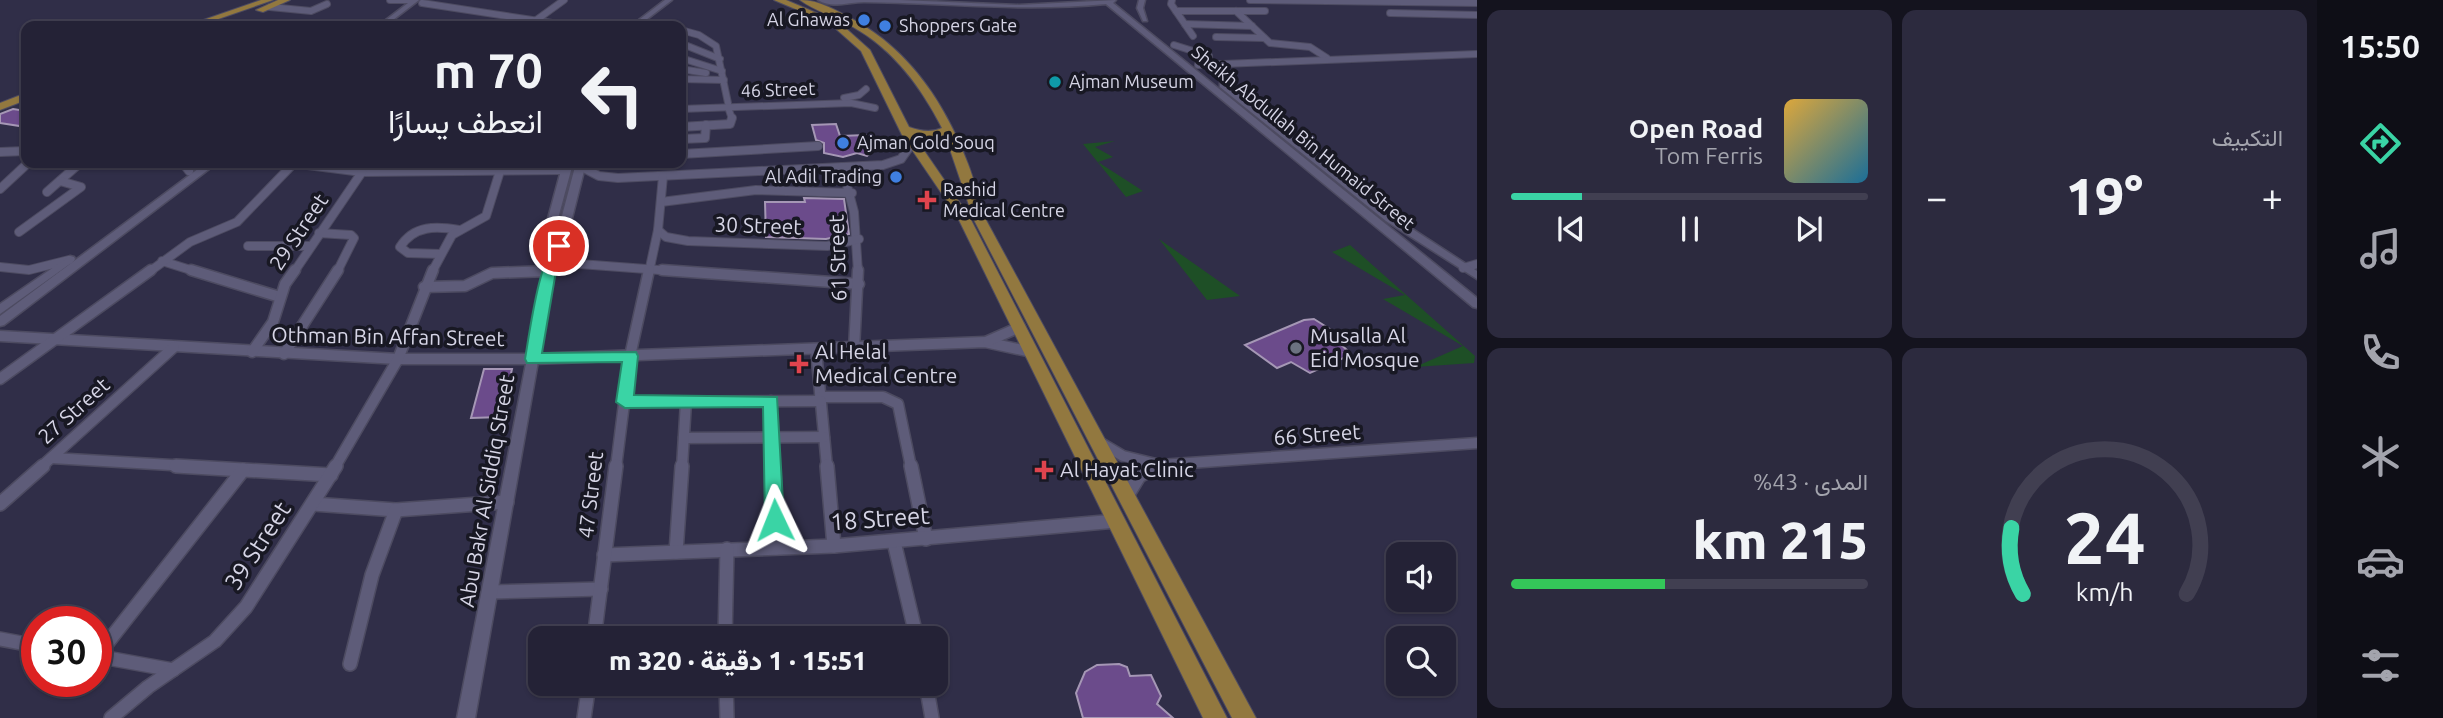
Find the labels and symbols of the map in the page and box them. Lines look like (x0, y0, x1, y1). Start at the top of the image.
place label: Al Ghawas (767, 9, 850, 29)
marker: Al Ghawas (856, 12, 872, 28)
place label: Shoppers Gate (899, 15, 1017, 35)
marker: Shoppers Gate (877, 18, 893, 34)
street label: Sheikh Abdullah Bin Humaid Street (1188, 41, 1419, 233)
place label: Ajman Museum (1069, 71, 1194, 91)
marker: Ajman Museum (1047, 74, 1063, 90)
street label: 46 Street (740, 78, 816, 100)
place label: Ajman Gold Souq (857, 132, 995, 152)
marker: Ajman Gold Souq (835, 135, 851, 151)
place label: Al Adil Trading (765, 166, 882, 186)
marker: Al Adil Trading (888, 169, 904, 185)
place label: Rashid Medical Centre (943, 179, 1065, 220)
street label: 29 Street (264, 189, 332, 274)
marker: Rashid Medical Centre (917, 190, 937, 210)
street label: 30 Street (714, 211, 802, 239)
street label: 61 Street (823, 214, 851, 302)
pin (529, 216, 589, 276)
street label: Othman Bin Affan Street (271, 322, 505, 350)
place label: Musalla Al Eid Mosque (1310, 323, 1420, 371)
place label: Al Helal Medical Centre (815, 339, 957, 387)
marker: Musalla Al Eid Mosque (1288, 340, 1304, 356)
marker: Al Helal Medical Centre (789, 354, 809, 374)
street label: 27 Street (33, 372, 114, 448)
street label: Abu Bakr Al Siddiq Street (454, 373, 518, 609)
street label: 66 Street (1273, 419, 1361, 449)
street label: 47 Street (573, 450, 607, 540)
place label: Al Hayat Clinic (1060, 457, 1194, 481)
marker: Al Hayat Clinic (1034, 460, 1054, 480)
position arrow (738, 483, 812, 557)
street label: 39 Street (219, 496, 296, 595)
street label: 18 Street (829, 502, 931, 535)
speed limit sign: 30 (21, 606, 112, 697)

